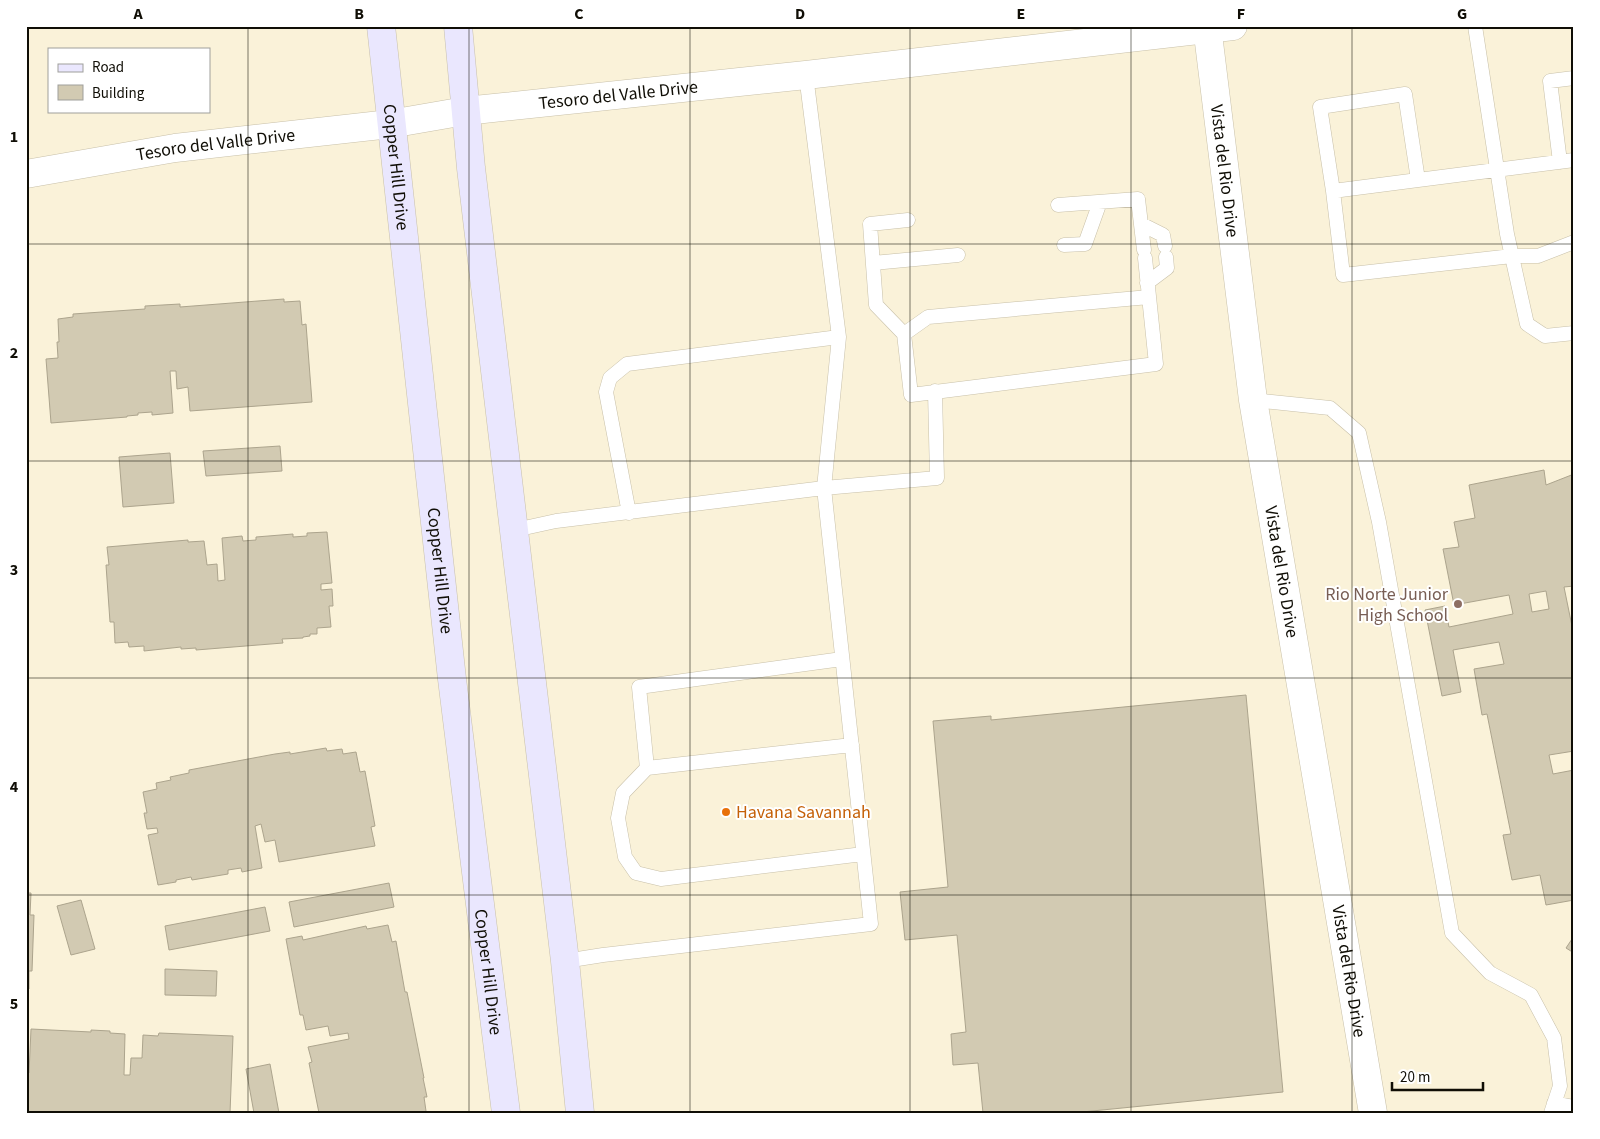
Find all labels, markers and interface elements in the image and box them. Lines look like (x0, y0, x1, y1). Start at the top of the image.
text: A (132, 3, 143, 25)
text: B (354, 3, 364, 25)
text: C (574, 3, 584, 25)
text: D (795, 3, 805, 25)
text: E (1017, 3, 1025, 25)
text: F (1237, 3, 1245, 25)
text: G (1457, 3, 1467, 25)
legend (48, 48, 210, 112)
text: Road (92, 57, 124, 78)
street label: Tesoro del Valle Drive (537, 74, 699, 116)
text: Building (92, 83, 145, 104)
street label: Copper Hill Drive (377, 103, 416, 232)
street label: Vista del Rio Drive (1204, 103, 1245, 239)
street label: Tesoro del Valle Drive (134, 122, 296, 167)
text: 1 (10, 126, 18, 148)
text: 2 (10, 342, 18, 364)
street label: Vista del Rio Drive (1258, 504, 1305, 640)
street label: Copper Hill Drive (421, 506, 460, 635)
text: 3 (10, 559, 18, 581)
place label: Rio Norte Junior High School (1325, 582, 1449, 628)
marker: Rio Norte Junior High School (1452, 598, 1464, 610)
text: 4 (10, 776, 19, 798)
place label: Havana Savannah (736, 800, 871, 825)
marker: Havana Savannah (720, 806, 732, 818)
street label: Vista del Rio Drive (1326, 903, 1373, 1039)
street label: Copper Hill Drive (468, 907, 509, 1036)
text: 5 (10, 993, 18, 1015)
scale bar (1392, 1059, 1484, 1091)
text: 20 m (1400, 1067, 1430, 1088)

